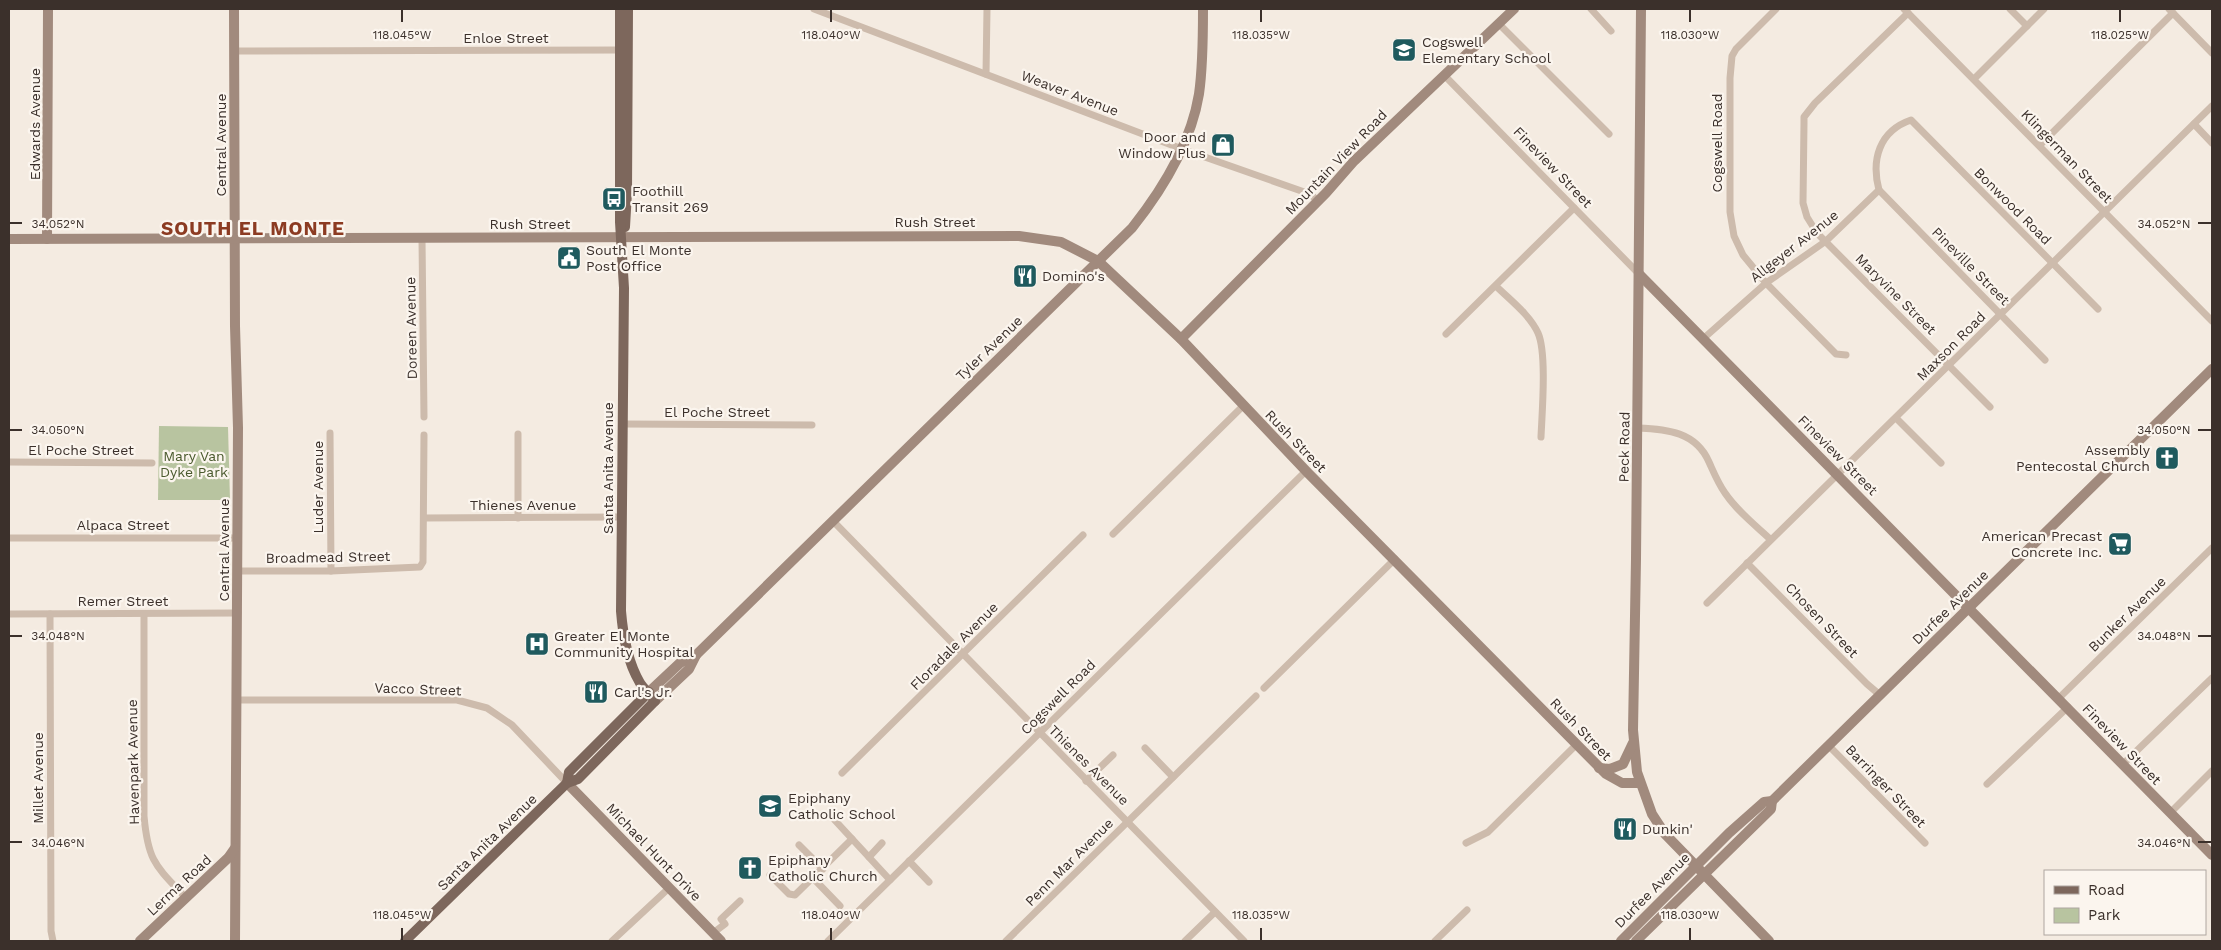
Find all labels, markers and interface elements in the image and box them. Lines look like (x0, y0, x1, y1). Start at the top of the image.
text: 118.045°W (373, 28, 432, 42)
text: 118.040°W (802, 28, 861, 42)
text: 118.035°W (1232, 28, 1290, 42)
text: 118.030°W (1661, 28, 1720, 42)
text: 118.025°W (2091, 28, 2150, 42)
street label: Enloe Street (463, 30, 549, 46)
place label: Cogswell Elementary School (1422, 34, 1552, 66)
school or university icon: Cogswell Elementary School (1391, 37, 1417, 63)
street label: Weaver Avenue (1019, 67, 1121, 119)
street label: Edwards Avenue (27, 68, 43, 180)
street label: Central Avenue (213, 93, 229, 197)
street label: Cogswell Road (1709, 94, 1725, 193)
street label: Mountain View Road (1282, 106, 1390, 218)
street label: Klingerman Street (2018, 106, 2116, 206)
street label: Fineview Street (1510, 123, 1596, 211)
place label: Door and Window Plus (1118, 129, 1206, 161)
shop icon: Door and Window Plus (1210, 132, 1236, 158)
street label: Bonwood Road (1971, 164, 2055, 248)
place label: Foothill Transit 269 (632, 183, 709, 215)
bus stop icon: Foothill Transit 269 (601, 186, 627, 212)
street label: Allgeyer Avenue (1747, 207, 1841, 285)
street label: Rush Street (895, 214, 976, 230)
street label: Rush Street (490, 216, 571, 232)
text: 34.052°N (32, 217, 84, 231)
district label: SOUTH EL MONTE (161, 217, 345, 240)
text: 34.052°N (2138, 217, 2190, 231)
street label: Pineville Street (1929, 224, 2013, 308)
place label: South El Monte Post Office (586, 242, 692, 274)
public building icon: South El Monte Post Office (556, 245, 582, 271)
street label: Maryvine Street (1852, 250, 1940, 338)
restaurant icon: Domino's (1012, 263, 1038, 289)
place label: Domino's (1042, 268, 1105, 284)
street label: Doreen Avenue (402, 277, 420, 379)
street label: Maxson Road (1913, 308, 1989, 384)
street label: Tyler Avenue (953, 312, 1025, 384)
street label: Santa Anita Avenue (600, 402, 616, 534)
street label: El Poche Street (664, 404, 770, 420)
street label: Rush Street (1262, 406, 1330, 476)
street label: Peck Road (1615, 411, 1633, 483)
street label: Fineview Street (1795, 412, 1881, 498)
text: 34.050°N (31, 423, 85, 437)
text: 34.050°N (2137, 423, 2191, 437)
street label: Luder Avenue (310, 441, 326, 533)
street label: El Poche Street (28, 442, 134, 458)
place label: Assembly Pentecostal Church (2016, 442, 2151, 474)
church icon: Assembly Pentecostal Church (2154, 445, 2180, 471)
park label: Mary Van Dyke Park (160, 448, 228, 480)
street label: Thienes Avenue (470, 497, 576, 513)
street label: Central Avenue (216, 498, 232, 602)
street label: Alpaca Street (77, 517, 169, 533)
place label: American Precast Concrete Inc. (1982, 528, 2102, 560)
supermarket icon: American Precast Concrete Inc. (2107, 531, 2133, 557)
street label: Broadmead Street (265, 548, 391, 566)
street label: Durfee Avenue (1909, 567, 1991, 647)
street label: Bunker Avenue (2085, 573, 2169, 655)
street label: Chosen Street (1782, 579, 1862, 661)
street label: Remer Street (78, 593, 169, 609)
street label: Floradale Avenue (907, 599, 1001, 693)
place label: Greater El Monte Community Hospital (554, 628, 694, 660)
text: 34.048°N (31, 629, 85, 643)
text: 34.048°N (2137, 629, 2191, 643)
hospital icon: Greater El Monte Community Hospital (524, 631, 550, 657)
street label: Cogswell Road (1017, 656, 1099, 738)
street label: Vacco Street (374, 679, 462, 699)
restaurant icon: Carl's Jr. (583, 679, 609, 705)
place label: Carl's Jr. (614, 684, 672, 700)
street label: Rush Street (1547, 694, 1615, 764)
street label: Havenpark Avenue (124, 699, 142, 825)
street label: Fineview Street (2079, 700, 2165, 788)
street label: Thienes Avenue (1046, 722, 1132, 808)
street label: Millet Avenue (30, 732, 46, 824)
street label: Barringer Street (1842, 741, 1930, 831)
street label: Santa Anita Avenue (434, 790, 540, 894)
place label: Epiphany Catholic School (788, 790, 896, 822)
school or university icon: Epiphany Catholic School (757, 793, 783, 819)
street label: Michael Hunt Drive (603, 800, 705, 904)
street label: Penn Mar Avenue (1022, 815, 1116, 909)
restaurant icon: Dunkin' (1612, 816, 1638, 842)
place label: Dunkin' (1642, 821, 1693, 837)
text: 34.046°N (31, 836, 85, 850)
text: 34.046°N (2137, 836, 2191, 850)
street label: Durfee Avenue (1611, 849, 1693, 931)
street label: Lerma Road (144, 851, 214, 919)
place label: Epiphany Catholic Church (768, 852, 878, 884)
church icon: Epiphany Catholic Church (737, 855, 763, 881)
legend (2044, 870, 2206, 935)
text: Road (2088, 881, 2125, 899)
text: Park (2088, 906, 2121, 924)
text: 118.045°W (373, 908, 432, 922)
text: 118.040°W (802, 908, 861, 922)
text: 118.035°W (1232, 908, 1290, 922)
text: 118.030°W (1661, 908, 1720, 922)

